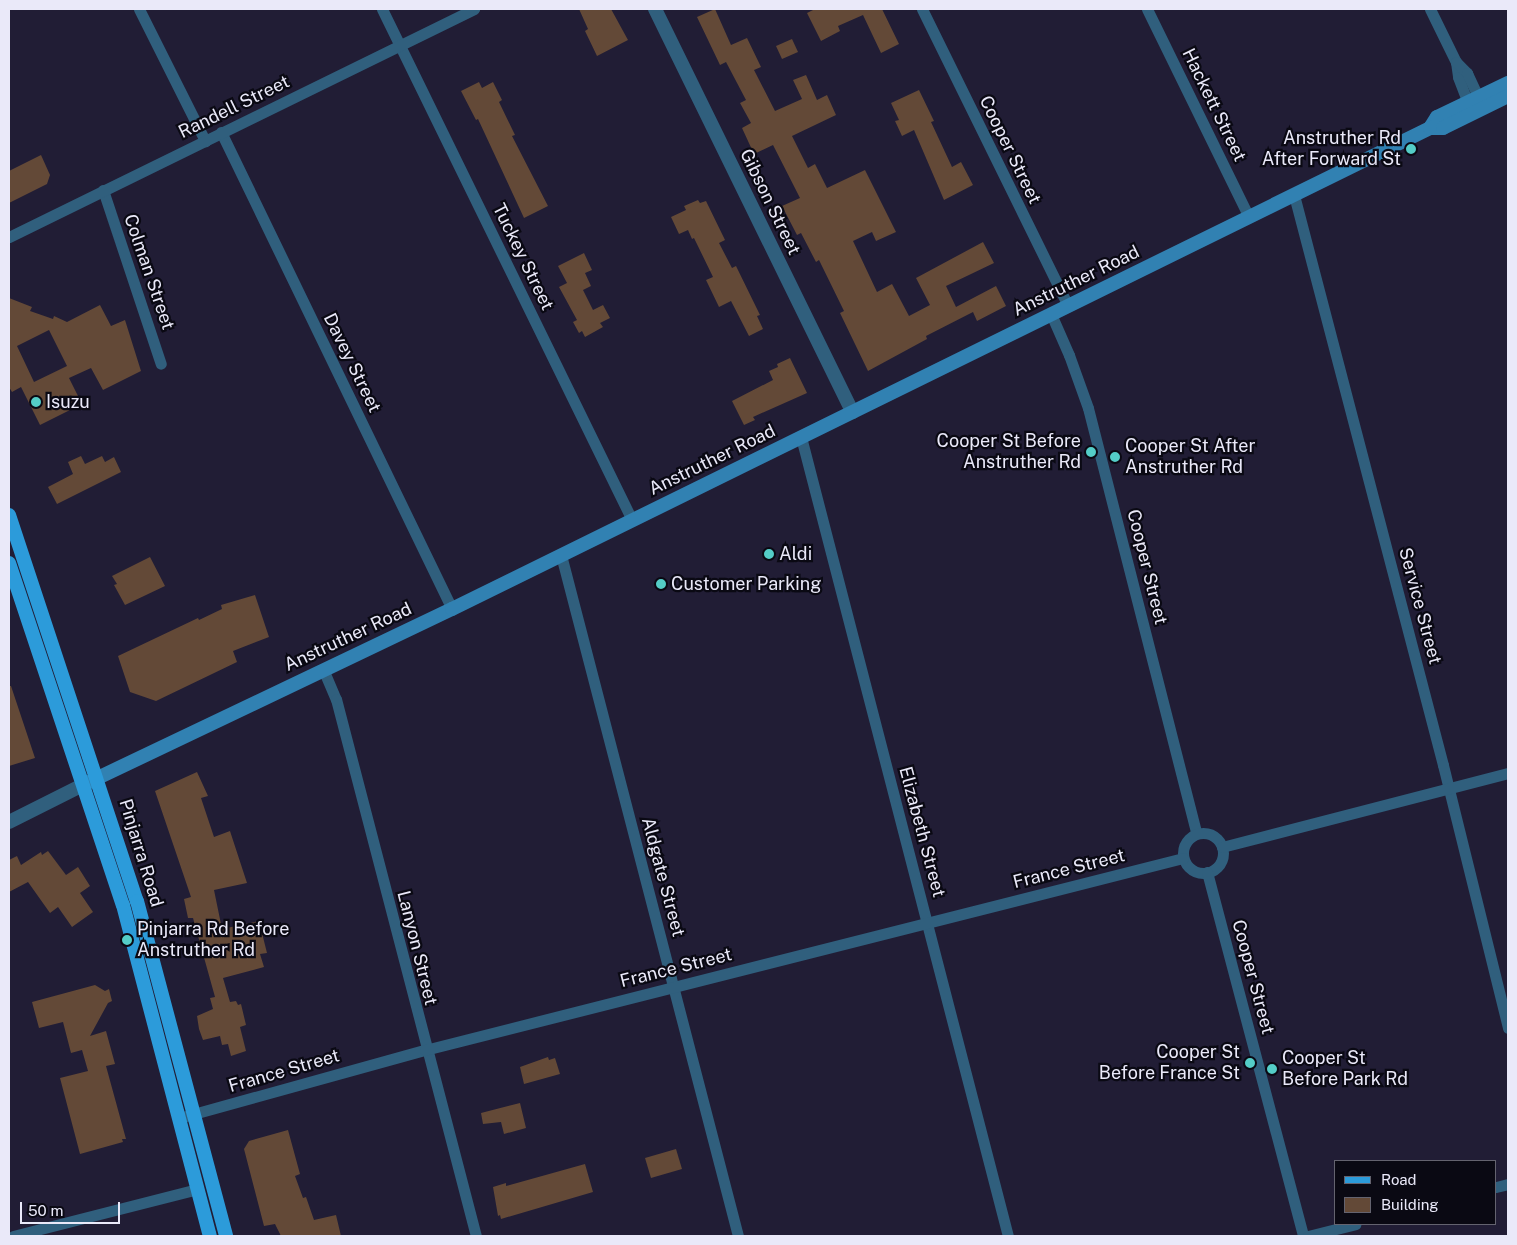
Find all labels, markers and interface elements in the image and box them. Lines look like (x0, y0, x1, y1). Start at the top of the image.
street label: Hackett Street (1177, 45, 1251, 165)
street label: Randell Street (175, 71, 293, 143)
street label: Cooper Street (975, 92, 1045, 208)
place label: Anstruther Rd After Forward St (1262, 128, 1401, 170)
marker: Anstruther Rd After Forward St (1405, 143, 1417, 155)
street label: Gibson Street (735, 146, 805, 258)
street label: Tuckey Street (488, 200, 558, 314)
street label: Colman Street (119, 211, 179, 333)
street label: Anstruther Road (1009, 241, 1143, 321)
street label: Davey Street (319, 310, 385, 416)
place label: Isuzu (46, 391, 90, 413)
marker: Isuzu (30, 396, 42, 408)
street label: Anstruther Road (645, 420, 779, 500)
place label: Cooper St Before Anstruther Rd (937, 431, 1081, 474)
place label: Cooper St After Anstruther Rd (1125, 436, 1256, 478)
marker: Cooper St Before Anstruther Rd (1085, 446, 1097, 458)
marker: Cooper St After Anstruther Rd (1109, 451, 1121, 463)
street label: Cooper Street (1122, 507, 1172, 627)
place label: Aldi (779, 543, 812, 565)
street label: Service Street (1394, 545, 1446, 667)
marker: Aldi (763, 548, 775, 560)
place label: Customer Parking (671, 573, 821, 595)
marker: Customer Parking (655, 578, 667, 590)
street label: Anstruther Road (281, 598, 415, 676)
street label: Elizabeth Street (894, 764, 950, 900)
street label: Pinjarra Road (114, 796, 168, 910)
street label: Aldgate Street (637, 815, 689, 939)
street label: France Street (1011, 845, 1127, 893)
street label: Lanyon Street (392, 889, 442, 1007)
street label: Cooper Street (1227, 917, 1279, 1037)
place label: Pinjarra Rd Before Anstruther Rd (137, 919, 289, 962)
marker: Pinjarra Rd Before Anstruther Rd (121, 934, 133, 946)
street label: France Street (618, 944, 734, 992)
place label: Cooper St Before France St (1099, 1042, 1240, 1084)
street label: France Street (226, 1045, 342, 1097)
place label: Cooper St Before Park Rd (1282, 1048, 1408, 1090)
marker: Cooper St Before France St (1244, 1057, 1256, 1069)
marker: Cooper St Before Park Rd (1266, 1063, 1278, 1075)
legend (1334, 1160, 1497, 1225)
text: Road (1381, 1171, 1417, 1188)
scale bar (22, 1192, 122, 1224)
text: Building (1381, 1196, 1439, 1213)
text: 50 m (28, 1202, 63, 1219)

